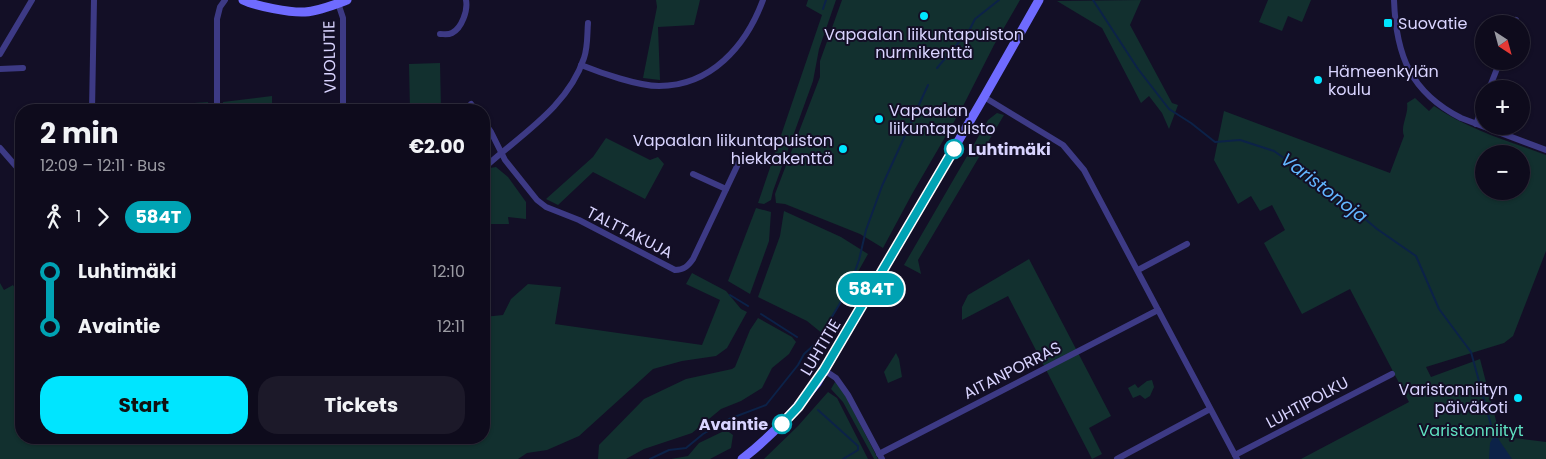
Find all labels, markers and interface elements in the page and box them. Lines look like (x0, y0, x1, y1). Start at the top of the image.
marker: Vapaalan liikuntapuiston nurmikenttä (918, 10, 930, 22)
place label: Suovatie (1398, 12, 1467, 35)
north arrow (1475, 15, 1530, 70)
map controls (1475, 15, 1530, 200)
marker: Suovatie (1382, 17, 1394, 29)
street label: VUOLUTIE (317, 20, 342, 94)
place label: Vapaalan liikuntapuiston nurmikenttä (824, 23, 1024, 64)
place label: Hämeenkylän koulu (1328, 60, 1439, 101)
marker: Hämeenkylän koulu (1312, 74, 1324, 86)
button: + (1475, 80, 1530, 135)
place label: Vapaalan liikuntapuisto (889, 99, 996, 140)
marker: Vapaalan liikuntapuisto (873, 113, 885, 125)
text: 2 min (40, 114, 119, 153)
place label: Vapaalan liikuntapuiston hiekkakenttä (633, 129, 833, 170)
text: €2.00 (409, 133, 465, 160)
place label: Luhtimäki (968, 138, 1051, 161)
marker: Luhtimäki (944, 139, 964, 159)
marker: Vapaalan liikuntapuiston hiekkakenttä (837, 143, 849, 155)
button: − (1475, 145, 1530, 200)
water label: Varistonoja (1276, 147, 1373, 228)
text: 12:09 – 12:11 · Bus (40, 154, 166, 177)
street label: TALTTAKUJA (583, 201, 677, 264)
icon: walk (40, 203, 68, 231)
icon: forward (89, 203, 117, 231)
text: 584T (135, 204, 181, 229)
text: 1 (76, 205, 81, 228)
text: Luhtimäki (78, 258, 176, 285)
text: 12:10 (432, 260, 465, 283)
line badge: 584T (836, 273, 906, 305)
text: 584T (848, 276, 894, 301)
text: Avaintie (78, 313, 160, 340)
text: 12:11 (437, 315, 465, 338)
street label: LUHTITIE (795, 315, 846, 380)
street label: AITANPORRAS (959, 336, 1065, 405)
street label: LUHTIPOLKU (1262, 371, 1353, 434)
button: Start (40, 376, 248, 434)
button: Tickets (258, 376, 465, 434)
place label: Varistonniityn päiväkoti (1399, 378, 1508, 419)
marker: Varistonniityn päiväkoti (1512, 392, 1524, 404)
place label: Avaintie (699, 413, 768, 436)
marker: Avaintie (772, 414, 792, 434)
park label: Varistonniityt (1419, 419, 1524, 442)

